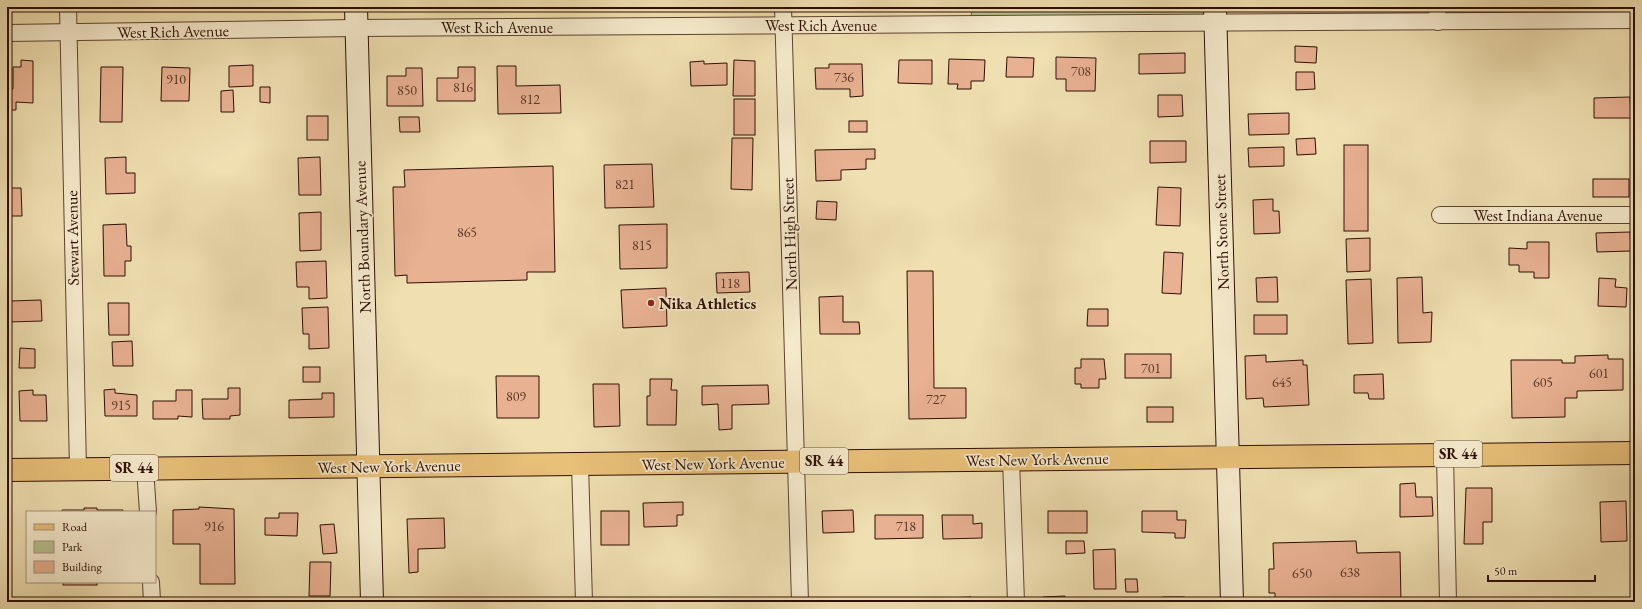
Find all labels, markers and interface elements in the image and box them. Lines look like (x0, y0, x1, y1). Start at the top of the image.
street label: West Rich Avenue (765, 15, 877, 36)
street label: West Rich Avenue (441, 17, 553, 38)
street label: West Rich Avenue (117, 20, 229, 43)
house number: 708 (1071, 62, 1091, 80)
house number: 736 (834, 68, 854, 86)
house number: 910 (166, 70, 186, 88)
house number: 816 (453, 78, 473, 96)
house number: 850 (397, 81, 417, 99)
house number: 812 (520, 90, 540, 108)
street label: North Boundary Avenue (349, 160, 376, 314)
street label: North Stone Street (1209, 174, 1234, 290)
house number: 821 (615, 175, 635, 193)
street label: North High Street (777, 177, 802, 291)
street label: Stewart Avenue (61, 190, 84, 286)
street label: West Indiana Avenue (1474, 205, 1602, 226)
house number: 865 (457, 223, 477, 241)
house number: 815 (632, 236, 652, 254)
house number: 118 (720, 274, 740, 292)
place label: Nika Athletics (659, 293, 757, 314)
marker: Nika Athletics (646, 298, 656, 308)
house number: 701 (1141, 359, 1161, 377)
house number: 601 (1589, 364, 1609, 382)
house number: 645 (1272, 373, 1292, 391)
house number: 605 (1533, 373, 1553, 391)
house number: 809 (506, 387, 526, 405)
house number: 727 (926, 390, 946, 408)
house number: 915 (111, 396, 131, 414)
road number: SR 44 (1434, 441, 1482, 467)
road number: SR 44 (800, 448, 848, 474)
street label: West New York Avenue (965, 448, 1109, 471)
street label: West New York Avenue (641, 452, 785, 475)
road number: SR 44 (110, 455, 158, 481)
street label: West New York Avenue (317, 455, 461, 478)
legend (26, 511, 156, 583)
house number: 916 (204, 517, 224, 535)
house number: 718 (896, 517, 916, 535)
text: Road (62, 519, 88, 535)
text: Park (62, 539, 83, 555)
scale bar (1488, 557, 1595, 583)
text: Building (62, 559, 103, 575)
house number: 638 (1340, 563, 1360, 581)
text: 50 m (1494, 563, 1518, 579)
house number: 650 (1292, 564, 1312, 582)

